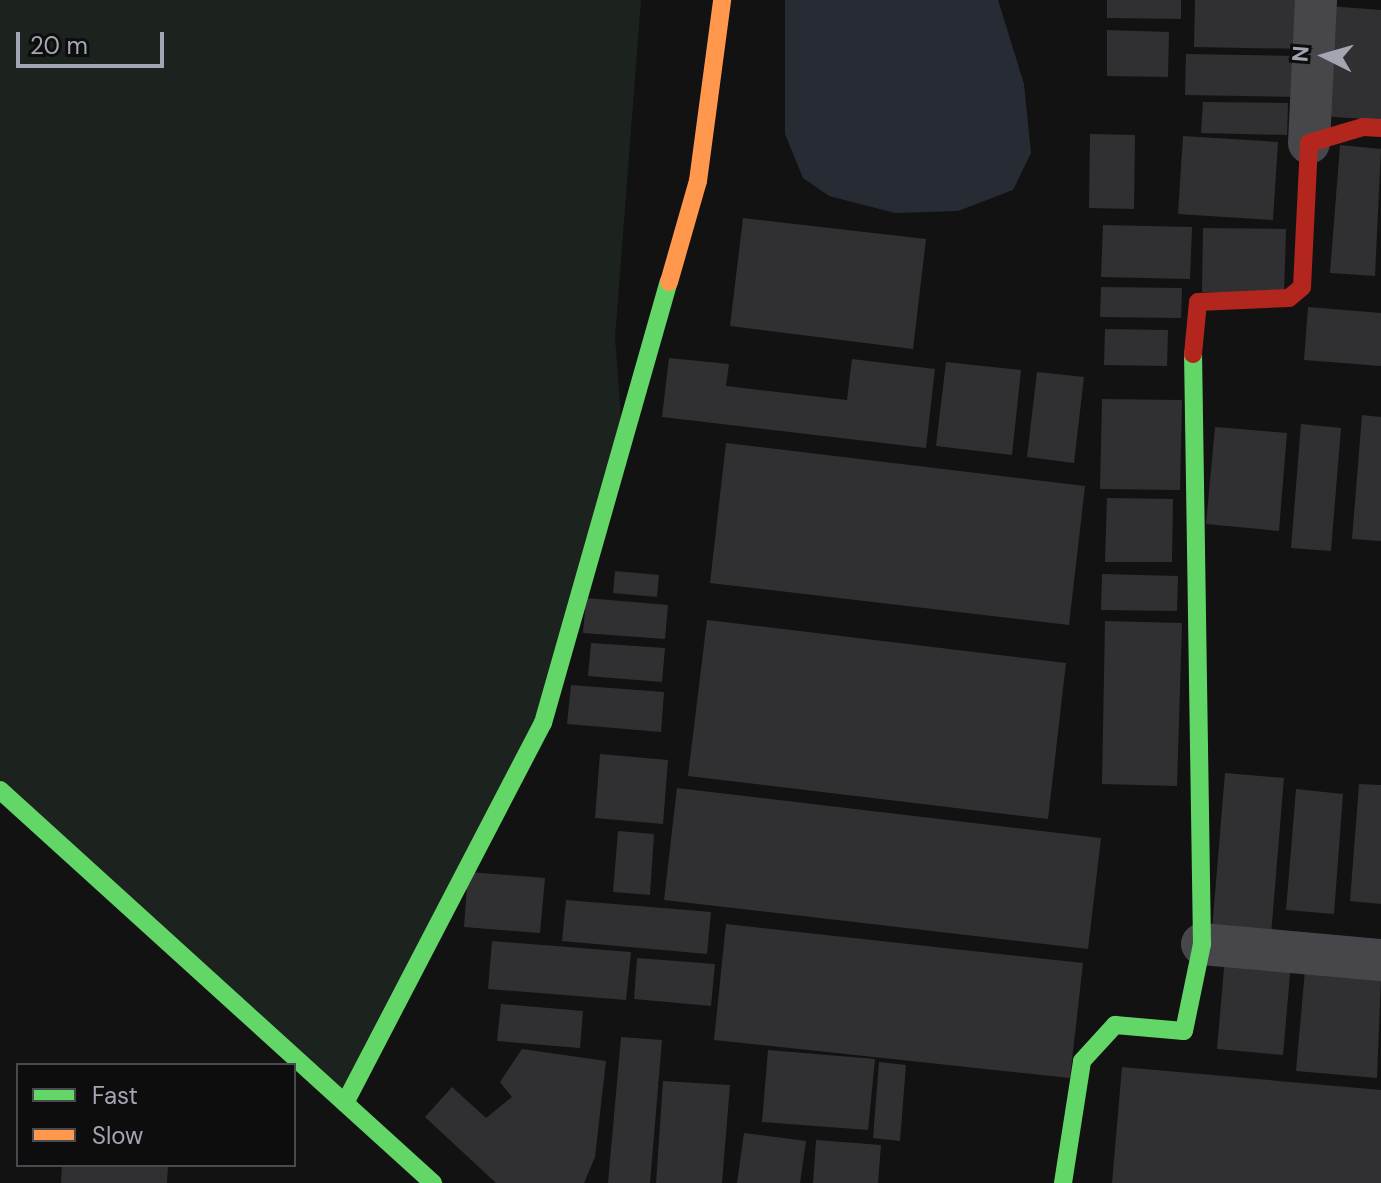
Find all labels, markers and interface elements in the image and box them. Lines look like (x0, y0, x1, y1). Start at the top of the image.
scale bar (20, 16, 168, 66)
north arrow (1285, 16, 1365, 96)
text: 20 m (30, 30, 88, 61)
text: N (1285, 45, 1316, 63)
legend (16, 1063, 296, 1167)
text: Fast (92, 1080, 138, 1111)
text: Slow (92, 1120, 143, 1151)

